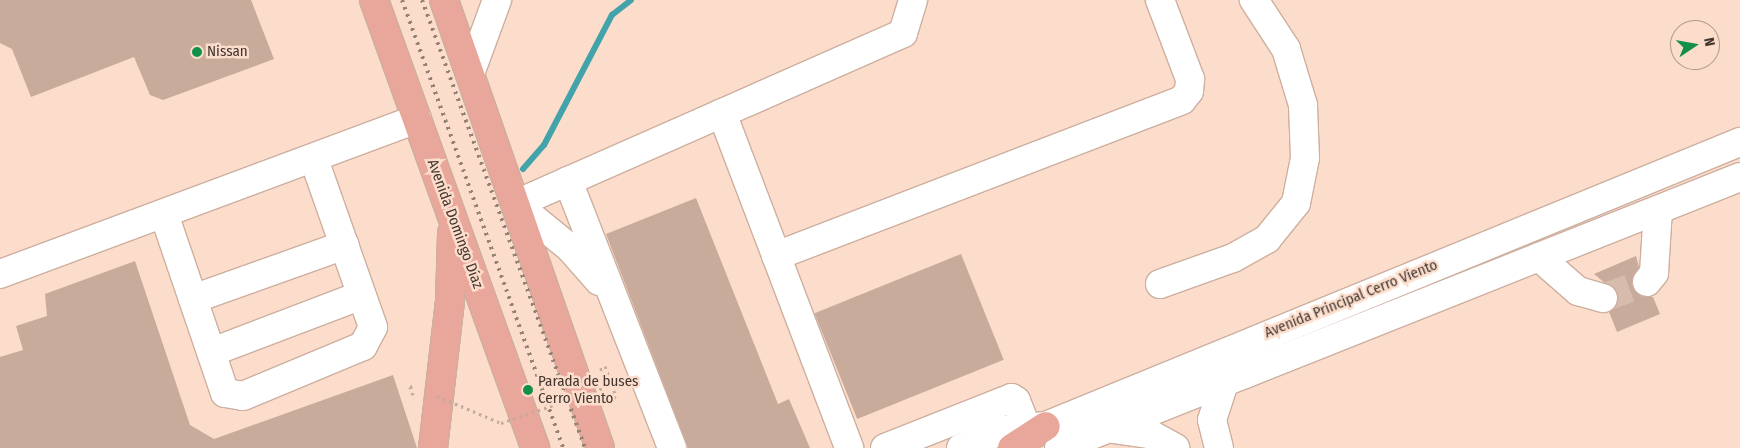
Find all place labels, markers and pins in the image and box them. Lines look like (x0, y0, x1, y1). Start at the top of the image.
place label: Nissan (207, 43, 248, 61)
marker: Nissan (191, 46, 203, 58)
place label: Parada de buses Cerro Viento (538, 372, 638, 407)
marker: Parada de buses Cerro Viento (522, 384, 534, 396)

